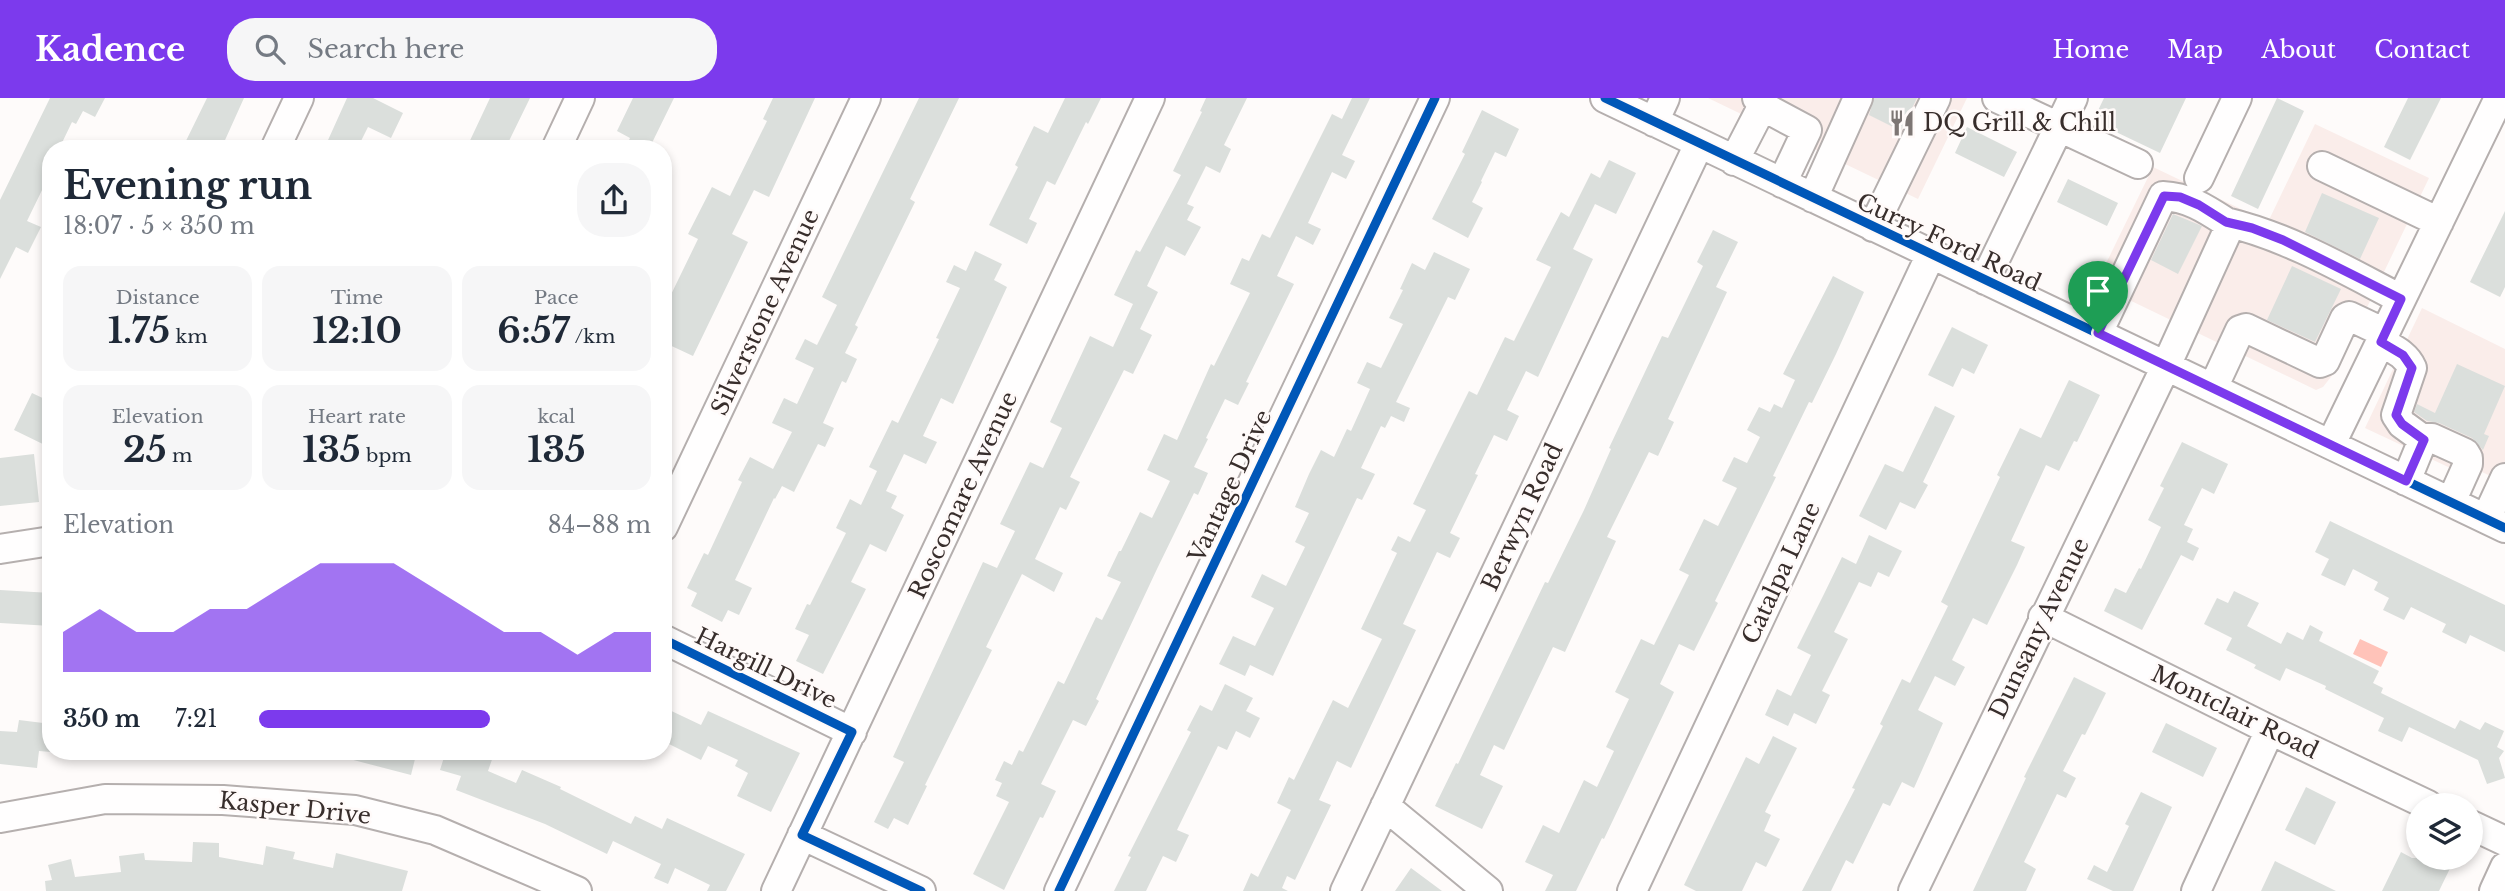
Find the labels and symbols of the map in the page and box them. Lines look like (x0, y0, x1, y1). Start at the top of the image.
restaurant icon: DQ Grill & Chill (1887, 108, 1917, 138)
place label: DQ Grill & Chill (1923, 109, 2116, 137)
street label: Curry Ford Road (1852, 187, 2046, 297)
street label: Silverstone Avenue (705, 204, 825, 420)
pin (2068, 261, 2128, 333)
street label: Roscomare Avenue (903, 387, 1023, 603)
street label: Vantage Drive (1182, 405, 1278, 568)
street label: Berwyn Road (1476, 439, 1568, 595)
street label: Catalpa Lane (1736, 498, 1826, 648)
street label: Dunsany Avenue (1983, 533, 2095, 723)
street label: Hargill Drive (691, 622, 841, 714)
street label: Montclair Road (2147, 659, 2323, 765)
street label: Kasper Drive (218, 786, 372, 830)

